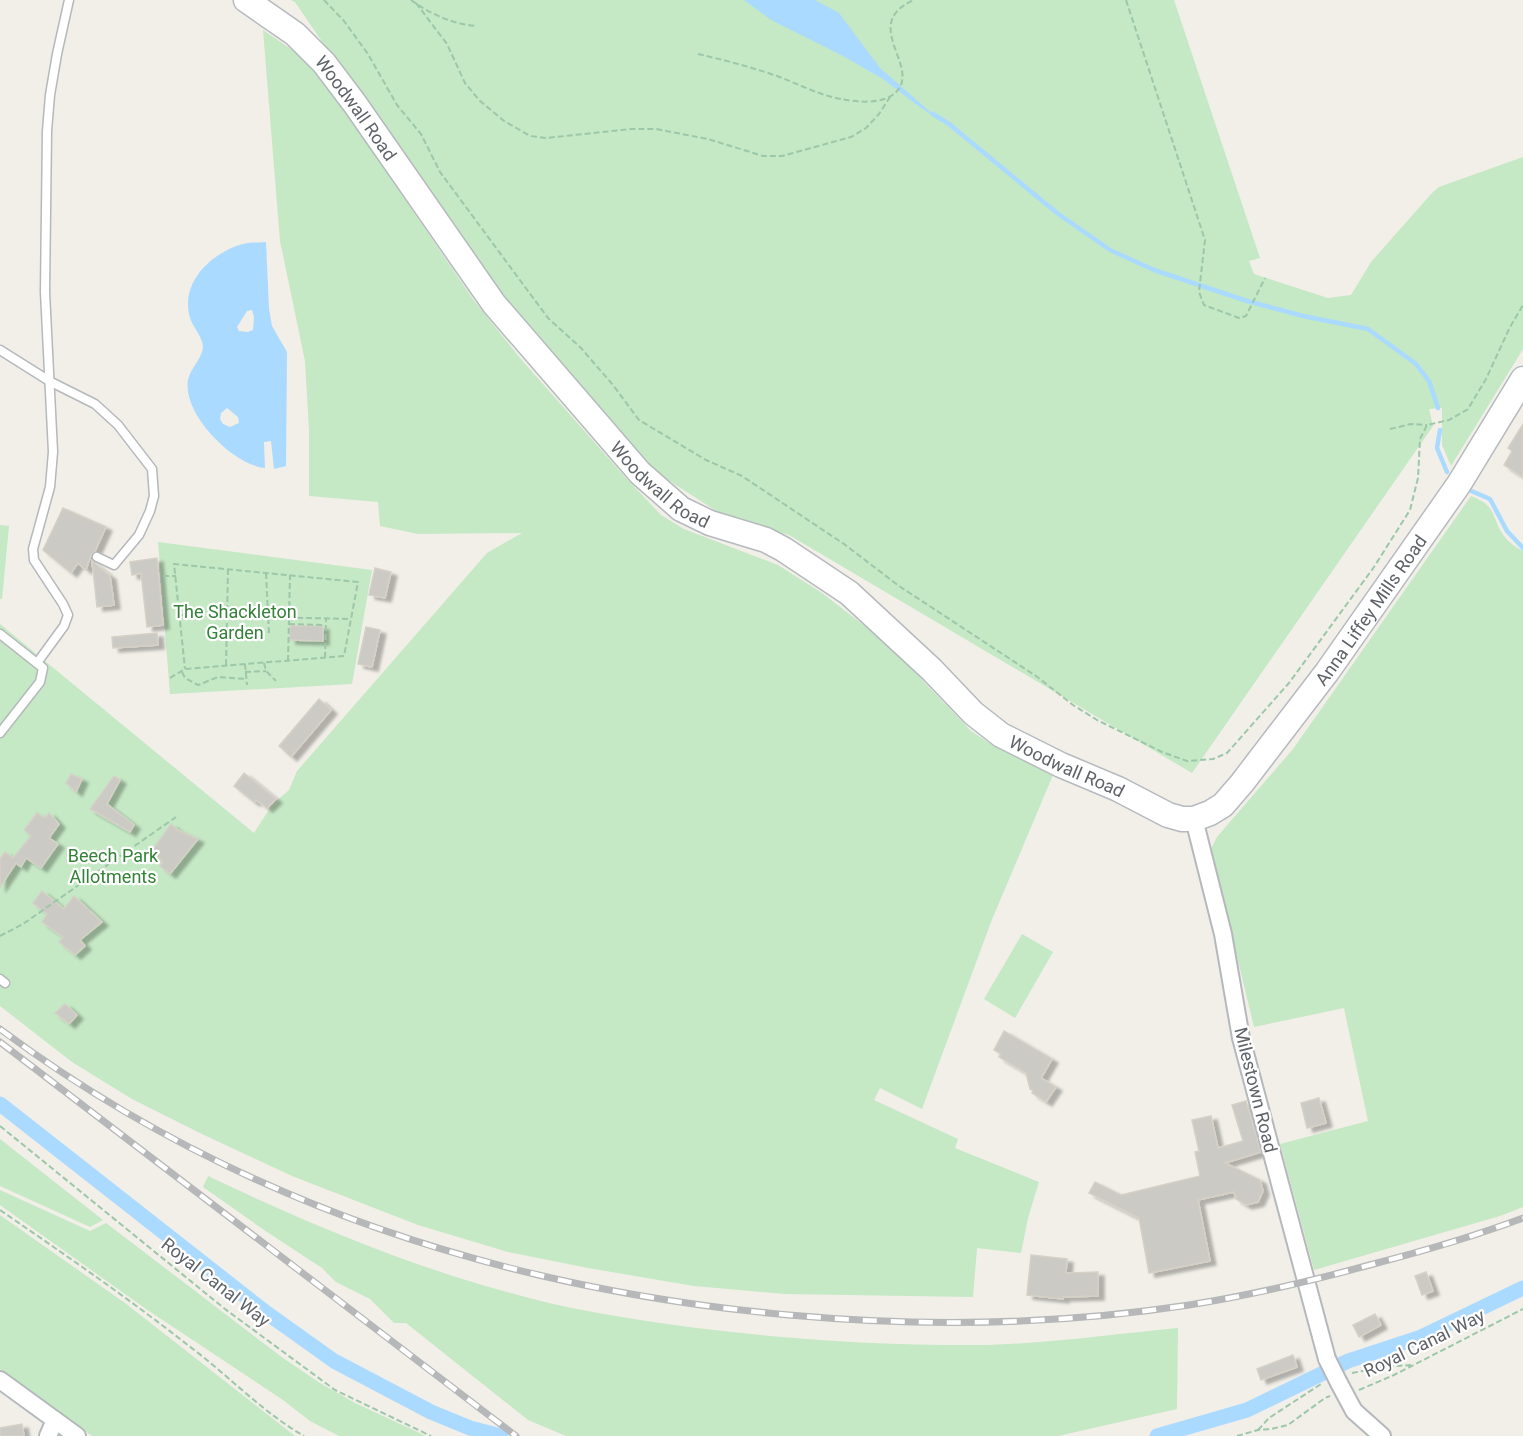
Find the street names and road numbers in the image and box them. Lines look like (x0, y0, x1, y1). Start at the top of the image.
street label: Woodwall Road (312, 51, 401, 164)
street label: Woodwall Road (607, 437, 713, 532)
street label: Anna Liffey Mills Road (1310, 531, 1431, 689)
street label: Woodwall Road (1006, 730, 1128, 801)
street label: Milestown Road (1230, 1025, 1282, 1155)
street label: Royal Canal Way (157, 1233, 275, 1331)
street label: Royal Canal Way (1360, 1304, 1488, 1381)

